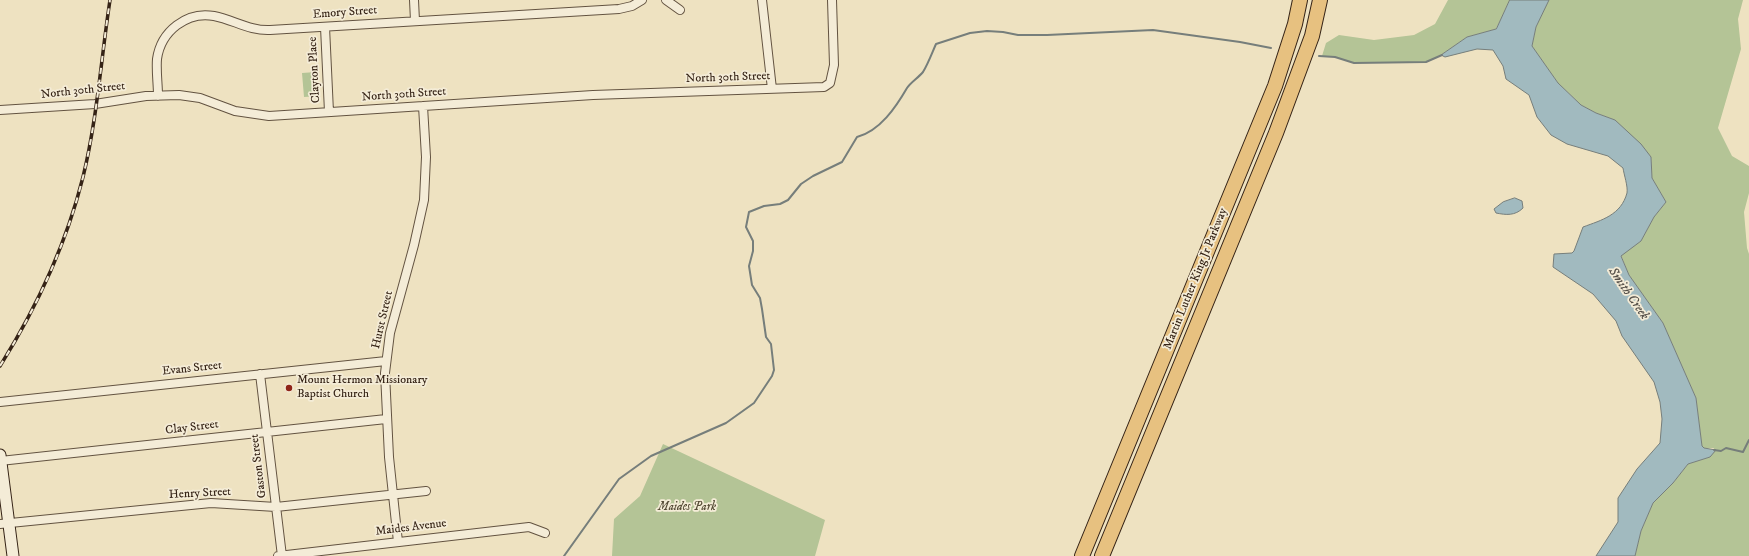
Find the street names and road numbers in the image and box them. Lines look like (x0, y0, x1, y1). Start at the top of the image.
street label: Emory Street (312, 4, 378, 22)
street label: Clayton Place (306, 36, 324, 104)
street label: North 30th Street (685, 69, 771, 87)
street label: North 30th Street (40, 79, 126, 103)
street label: North 30th Street (361, 85, 447, 105)
street label: Martin Luther King Jr Parkway (1161, 206, 1231, 352)
street label: Hurst Street (369, 290, 397, 350)
street label: Evans Street (161, 359, 223, 379)
street label: Clay Street (165, 418, 219, 438)
street label: Gaston Street (248, 433, 270, 499)
street label: Henry Street (169, 485, 231, 503)
street label: Maides Avenue (375, 517, 447, 539)

